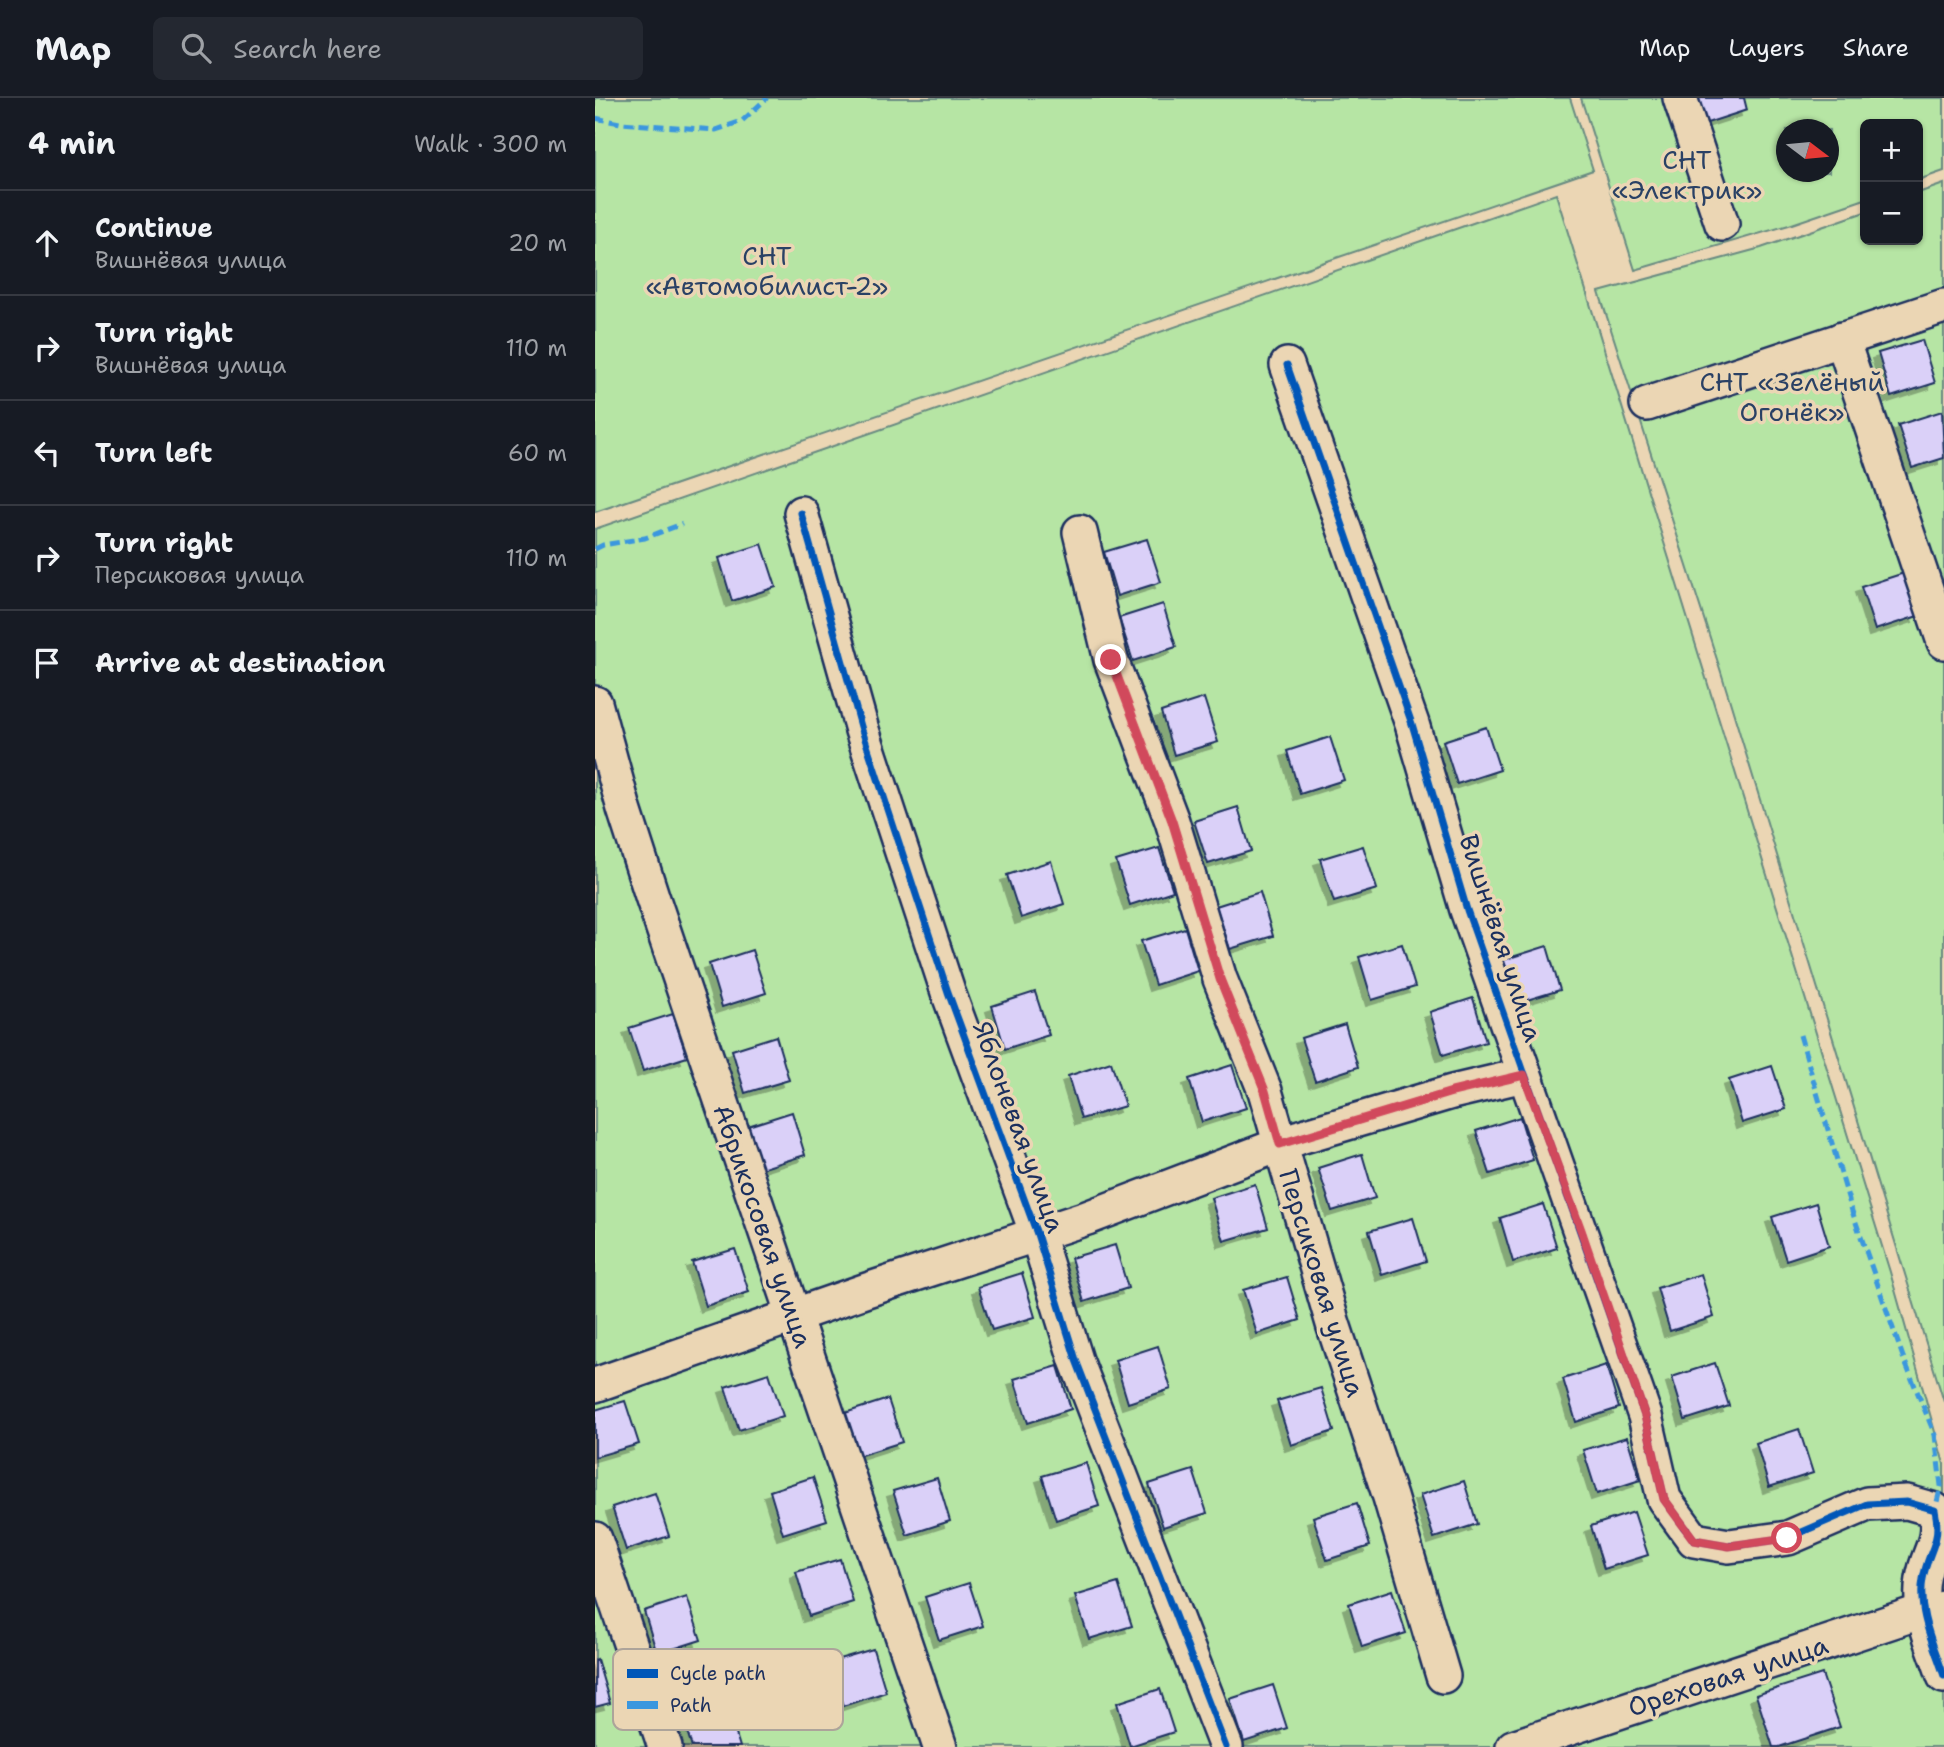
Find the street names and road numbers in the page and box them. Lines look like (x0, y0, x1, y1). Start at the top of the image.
street label: Вишнёвая улица (1451, 830, 1552, 1046)
street label: Яблоневая улица (965, 1016, 1074, 1237)
street label: Абрикосовая улица (705, 1100, 822, 1352)
street label: Персиковая улица (1271, 1165, 1374, 1401)
street label: Ореховая улица (1623, 1627, 1832, 1724)

